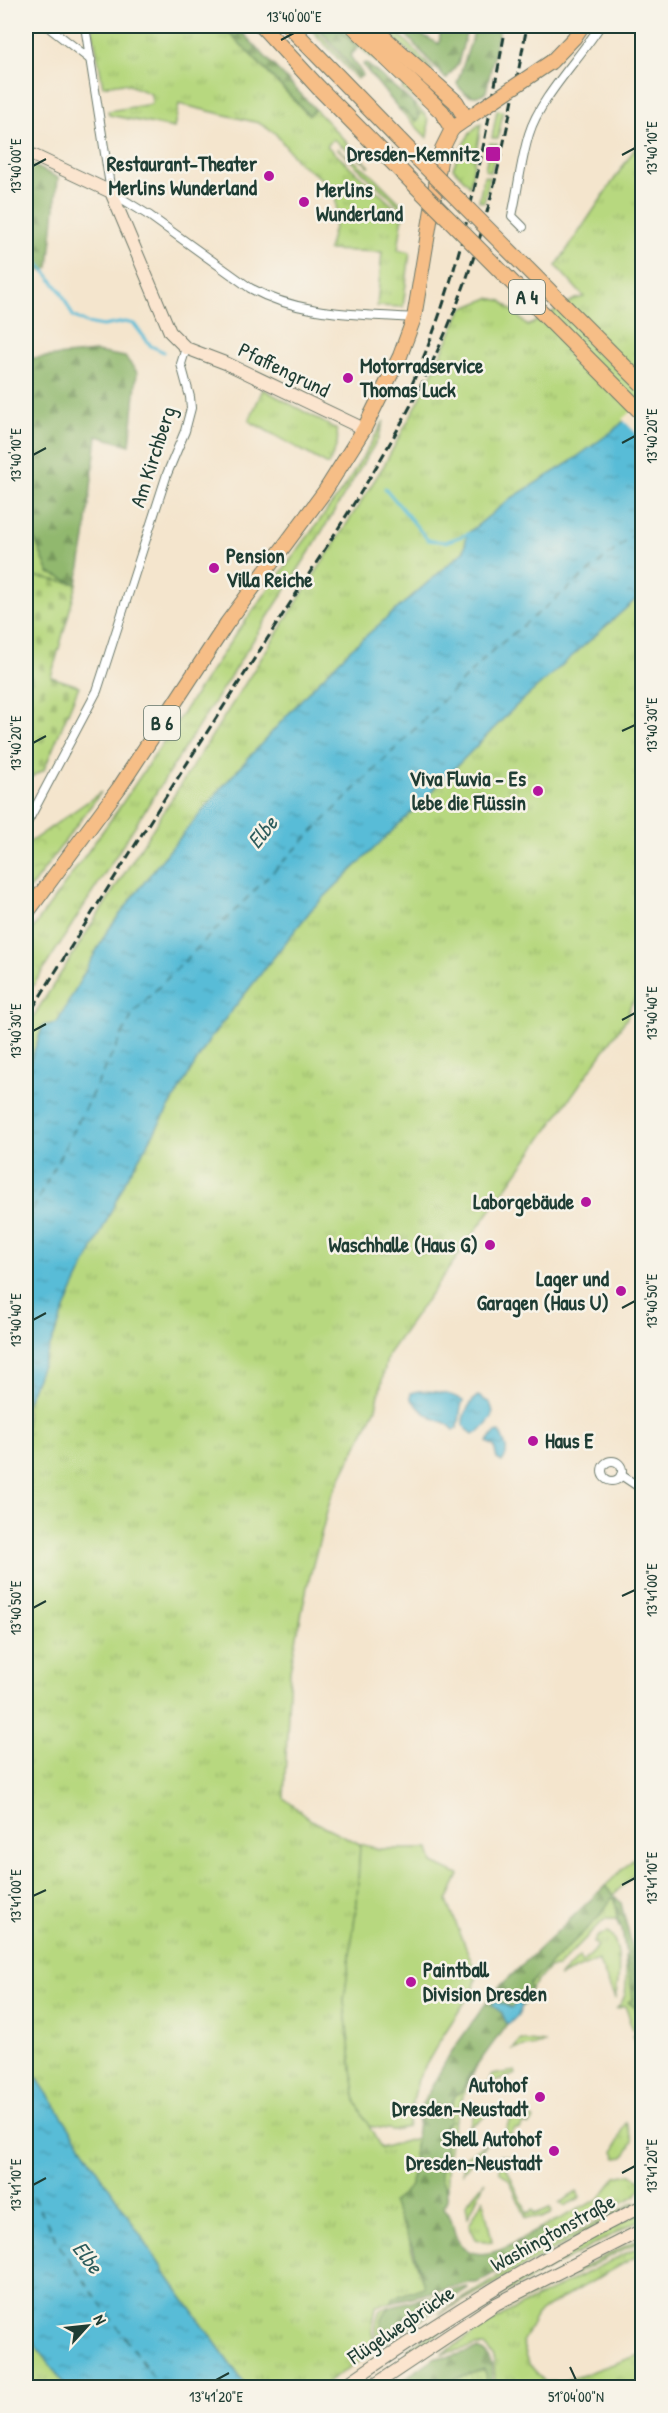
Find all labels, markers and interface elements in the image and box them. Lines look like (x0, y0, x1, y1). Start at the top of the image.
text: 13°40'00"E (266, 6, 322, 27)
text: 13°40'10"E (641, 121, 662, 175)
text: 13°40'00"E (5, 138, 26, 194)
place label: Dresden-Kemnitz (347, 139, 480, 168)
marker: Dresden-Kemnitz (484, 145, 502, 163)
place label: Restaurant-Theater Merlins Wunderland (107, 149, 258, 202)
marker: Restaurant-Theater Merlins Wunderland (262, 169, 276, 183)
place label: Merlins Wunderland (316, 175, 404, 228)
marker: Merlins Wunderland (297, 195, 311, 209)
road number: A 4 (509, 280, 545, 314)
street label: Pfaffengrund (234, 335, 335, 404)
place label: Motorradservice Thomas Luck (359, 351, 484, 404)
marker: Motorradservice Thomas Luck (341, 371, 355, 385)
street label: Am Kirchberg (123, 403, 182, 511)
text: 13°40'20"E (641, 408, 662, 464)
text: 13°40'10"E (5, 428, 26, 482)
place label: Pension Villa Reiche (226, 541, 313, 594)
marker: Pension Villa Reiche (207, 561, 221, 575)
text: 13°40'30"E (641, 697, 662, 753)
road number: B 6 (144, 706, 180, 740)
text: 13°40'20"E (5, 715, 26, 771)
place label: Viva Fluvia - Es lebe die Flüssin (409, 764, 526, 817)
marker: Viva Fluvia - Es lebe die Flüssin (531, 784, 545, 798)
water label: Elbe (240, 809, 285, 854)
text: 13°40'40"E (641, 986, 662, 1040)
text: 13°40'30"E (5, 1003, 26, 1059)
place label: Laborgebäude (473, 1187, 575, 1217)
marker: Laborgebäude (579, 1195, 593, 1209)
place label: Waschhalle (Haus G) (328, 1230, 478, 1259)
marker: Waschhalle (Haus G) (483, 1238, 497, 1252)
place label: Lager und Garagen (Haus U) (477, 1264, 610, 1318)
text: 13°40'50"E (641, 1273, 662, 1328)
marker: Lager und Garagen (Haus U) (614, 1284, 628, 1298)
text: 13°40'40"E (5, 1293, 26, 1347)
place label: Haus E (545, 1426, 594, 1455)
marker: Haus E (526, 1434, 540, 1448)
text: 13°41'00"E (641, 1563, 662, 1617)
text: 13°40'50"E (5, 1580, 26, 1635)
text: 13°41'10"E (641, 1851, 662, 1904)
text: 13°41'00"E (5, 1869, 26, 1923)
place label: Paintball Division Dresden (423, 1955, 547, 2008)
marker: Paintball Division Dresden (404, 1975, 418, 1989)
place label: Autohof Dresden-Neustadt (392, 2070, 529, 2123)
marker: Autohof Dresden-Neustadt (533, 2090, 547, 2104)
place label: Shell Autohof Dresden-Neustadt (406, 2124, 543, 2177)
text: 13°41'20"E (641, 2139, 662, 2193)
marker: Shell Autohof Dresden-Neustadt (547, 2144, 561, 2158)
text: 13°41'10"E (5, 2158, 26, 2211)
street label: Washingtonstraße (485, 2186, 620, 2279)
water label: Elbe (66, 2235, 111, 2280)
street label: Flügelwegbrücke (341, 2278, 460, 2372)
north arrow (57, 2296, 117, 2356)
text: N (89, 2310, 112, 2328)
text: 13°41'20"E (189, 2386, 243, 2407)
text: 51°04'00"N (548, 2386, 604, 2407)

